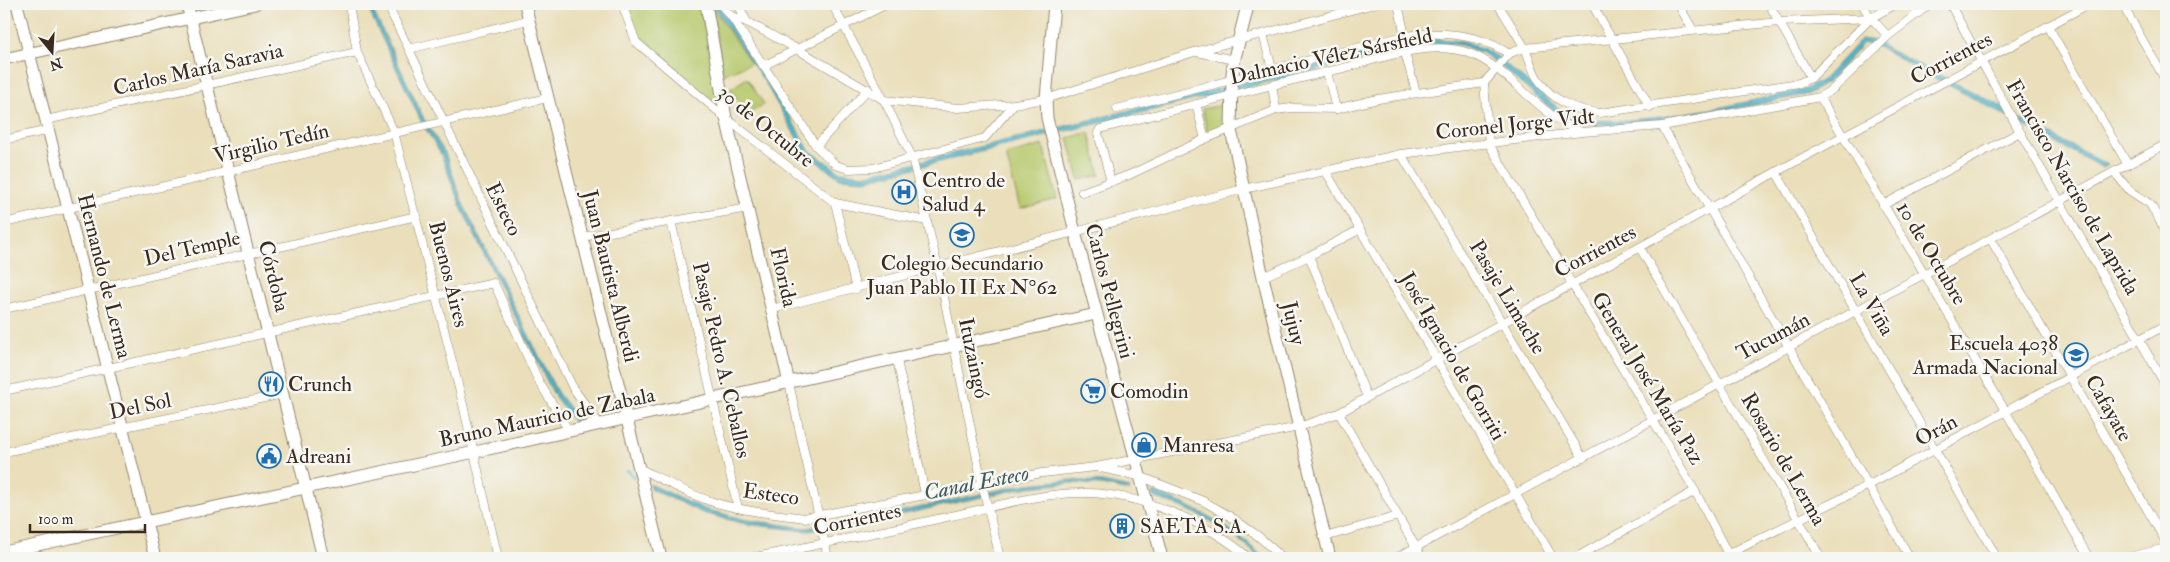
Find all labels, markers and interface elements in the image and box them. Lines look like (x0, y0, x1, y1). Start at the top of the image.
street label: Dalmacio Vélez Sársfield (1227, 22, 1435, 91)
street label: Corrientes (1906, 26, 1997, 91)
north arrow (28, 28, 78, 78)
street label: Carlos María Saravia (110, 37, 286, 102)
text: N (47, 54, 65, 74)
street label: Francisco Narciso de Laprida (2000, 75, 2146, 300)
street label: 30 de Octubre (712, 79, 820, 174)
street label: Coronel Jorge Vidt (1434, 103, 1596, 146)
street label: Virgilio Tedín (211, 117, 332, 170)
place label: Centro de Salud 4 (922, 167, 1005, 218)
street label: Esteco (479, 178, 528, 240)
hospital icon: Centro de Salud 4 (891, 179, 917, 205)
street label: Juan Bautista Alberdi (576, 186, 645, 366)
street label: Hernando de Lerma (71, 191, 138, 362)
street label: 10 de Octubre (1890, 197, 1973, 310)
street label: Buenos Aires (422, 218, 475, 330)
street label: Corrientes (1550, 219, 1641, 284)
street label: Carlos Pellegrini (1079, 221, 1141, 362)
school or university icon: Colegio Secundario Juan Pablo II Ex N°62 (949, 222, 975, 248)
street label: Del Temple (141, 224, 243, 273)
street label: Pasaje Limache (1463, 235, 1552, 359)
street label: Córdoba (252, 238, 295, 315)
street label: Florida (764, 244, 804, 310)
place label: Colegio Secundario Juan Pablo II Ex N°62 (866, 250, 1057, 301)
street label: Pasaje Pedro A. Ceballos (686, 259, 757, 461)
street label: José Ignacio de Gorriti (1393, 266, 1512, 446)
street label: La Viña (1843, 268, 1900, 341)
street label: General José María Paz (1585, 287, 1710, 470)
street label: Jujuy (1275, 298, 1312, 348)
street label: Tucumán (1732, 306, 1815, 367)
street label: Ituzaingó (952, 315, 995, 401)
place label: Escuela 4038 Armada Nacional (1912, 330, 2059, 381)
school or university icon: Escuela 4038 Armada Nacional (2063, 342, 2089, 368)
street label: Cafayate (2079, 370, 2139, 447)
restaurant icon: Crunch (258, 371, 284, 397)
place label: Crunch (288, 371, 352, 398)
supermarket icon: Comodin (1080, 378, 1106, 404)
place label: Comodin (1110, 378, 1189, 405)
street label: Bruno Mauricio de Zabala (437, 381, 658, 454)
street label: Del Sol (107, 387, 174, 426)
street label: Rosario de Lerma (1735, 388, 1833, 531)
street label: Orán (1910, 408, 1962, 453)
shop icon: Manresa (1131, 432, 1157, 458)
place label: Manresa (1162, 432, 1234, 459)
public building icon: Adreani (256, 443, 282, 469)
place label: Adreani (285, 443, 352, 470)
water label: Canal Esteco (921, 459, 1031, 507)
street label: Esteco (741, 477, 801, 512)
street label: Corrientes (811, 497, 903, 542)
scale bar (30, 502, 145, 534)
text: 100 m (38, 510, 74, 529)
building icon: SAETA S.A. (1109, 513, 1135, 539)
place label: SAETA S.A. (1140, 513, 1246, 540)

